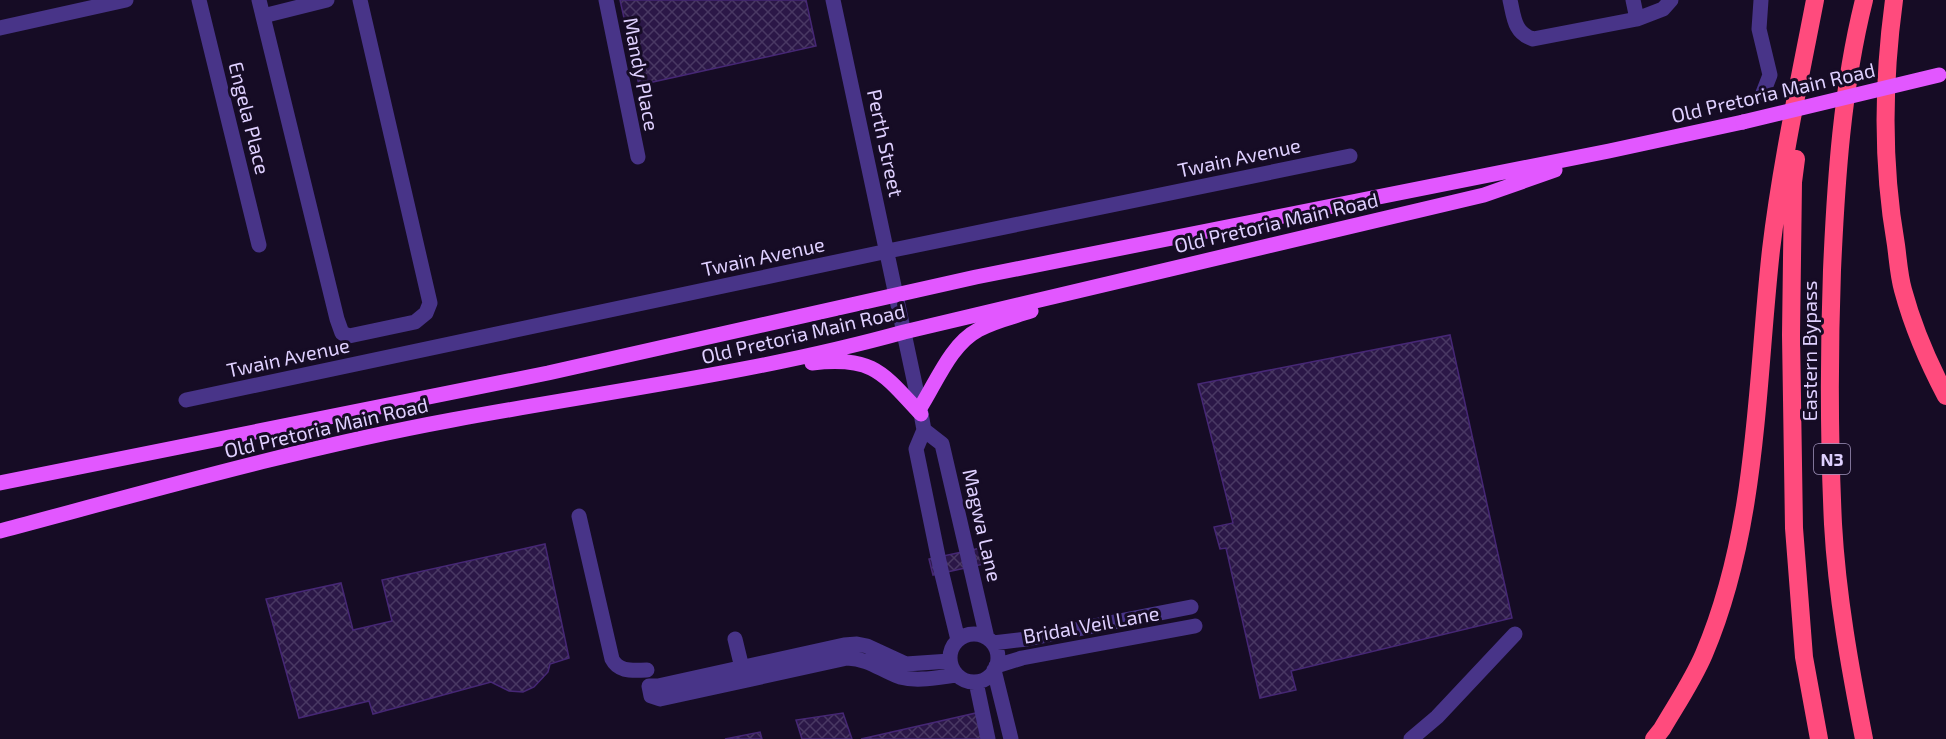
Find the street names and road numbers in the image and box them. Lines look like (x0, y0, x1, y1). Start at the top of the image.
street label: Mandy Place (619, 15, 665, 133)
street label: Old Pretoria Main Road (1669, 57, 1877, 127)
street label: Engela Place (224, 59, 276, 177)
street label: Perth Street (863, 87, 909, 200)
street label: Twain Avenue (1175, 132, 1303, 182)
street label: Old Pretoria Main Road (1172, 187, 1380, 257)
street label: Twain Avenue (699, 231, 827, 281)
street label: Eastern Bypass (1797, 281, 1821, 421)
street label: Old Pretoria Main Road (699, 298, 907, 368)
street label: Twain Avenue (224, 332, 352, 382)
street label: Old Pretoria Main Road (222, 392, 430, 462)
road number: N3 (1814, 444, 1850, 474)
street label: Magwa Lane (958, 466, 1008, 584)
street label: Bridal Veil Lane (1021, 600, 1161, 648)

